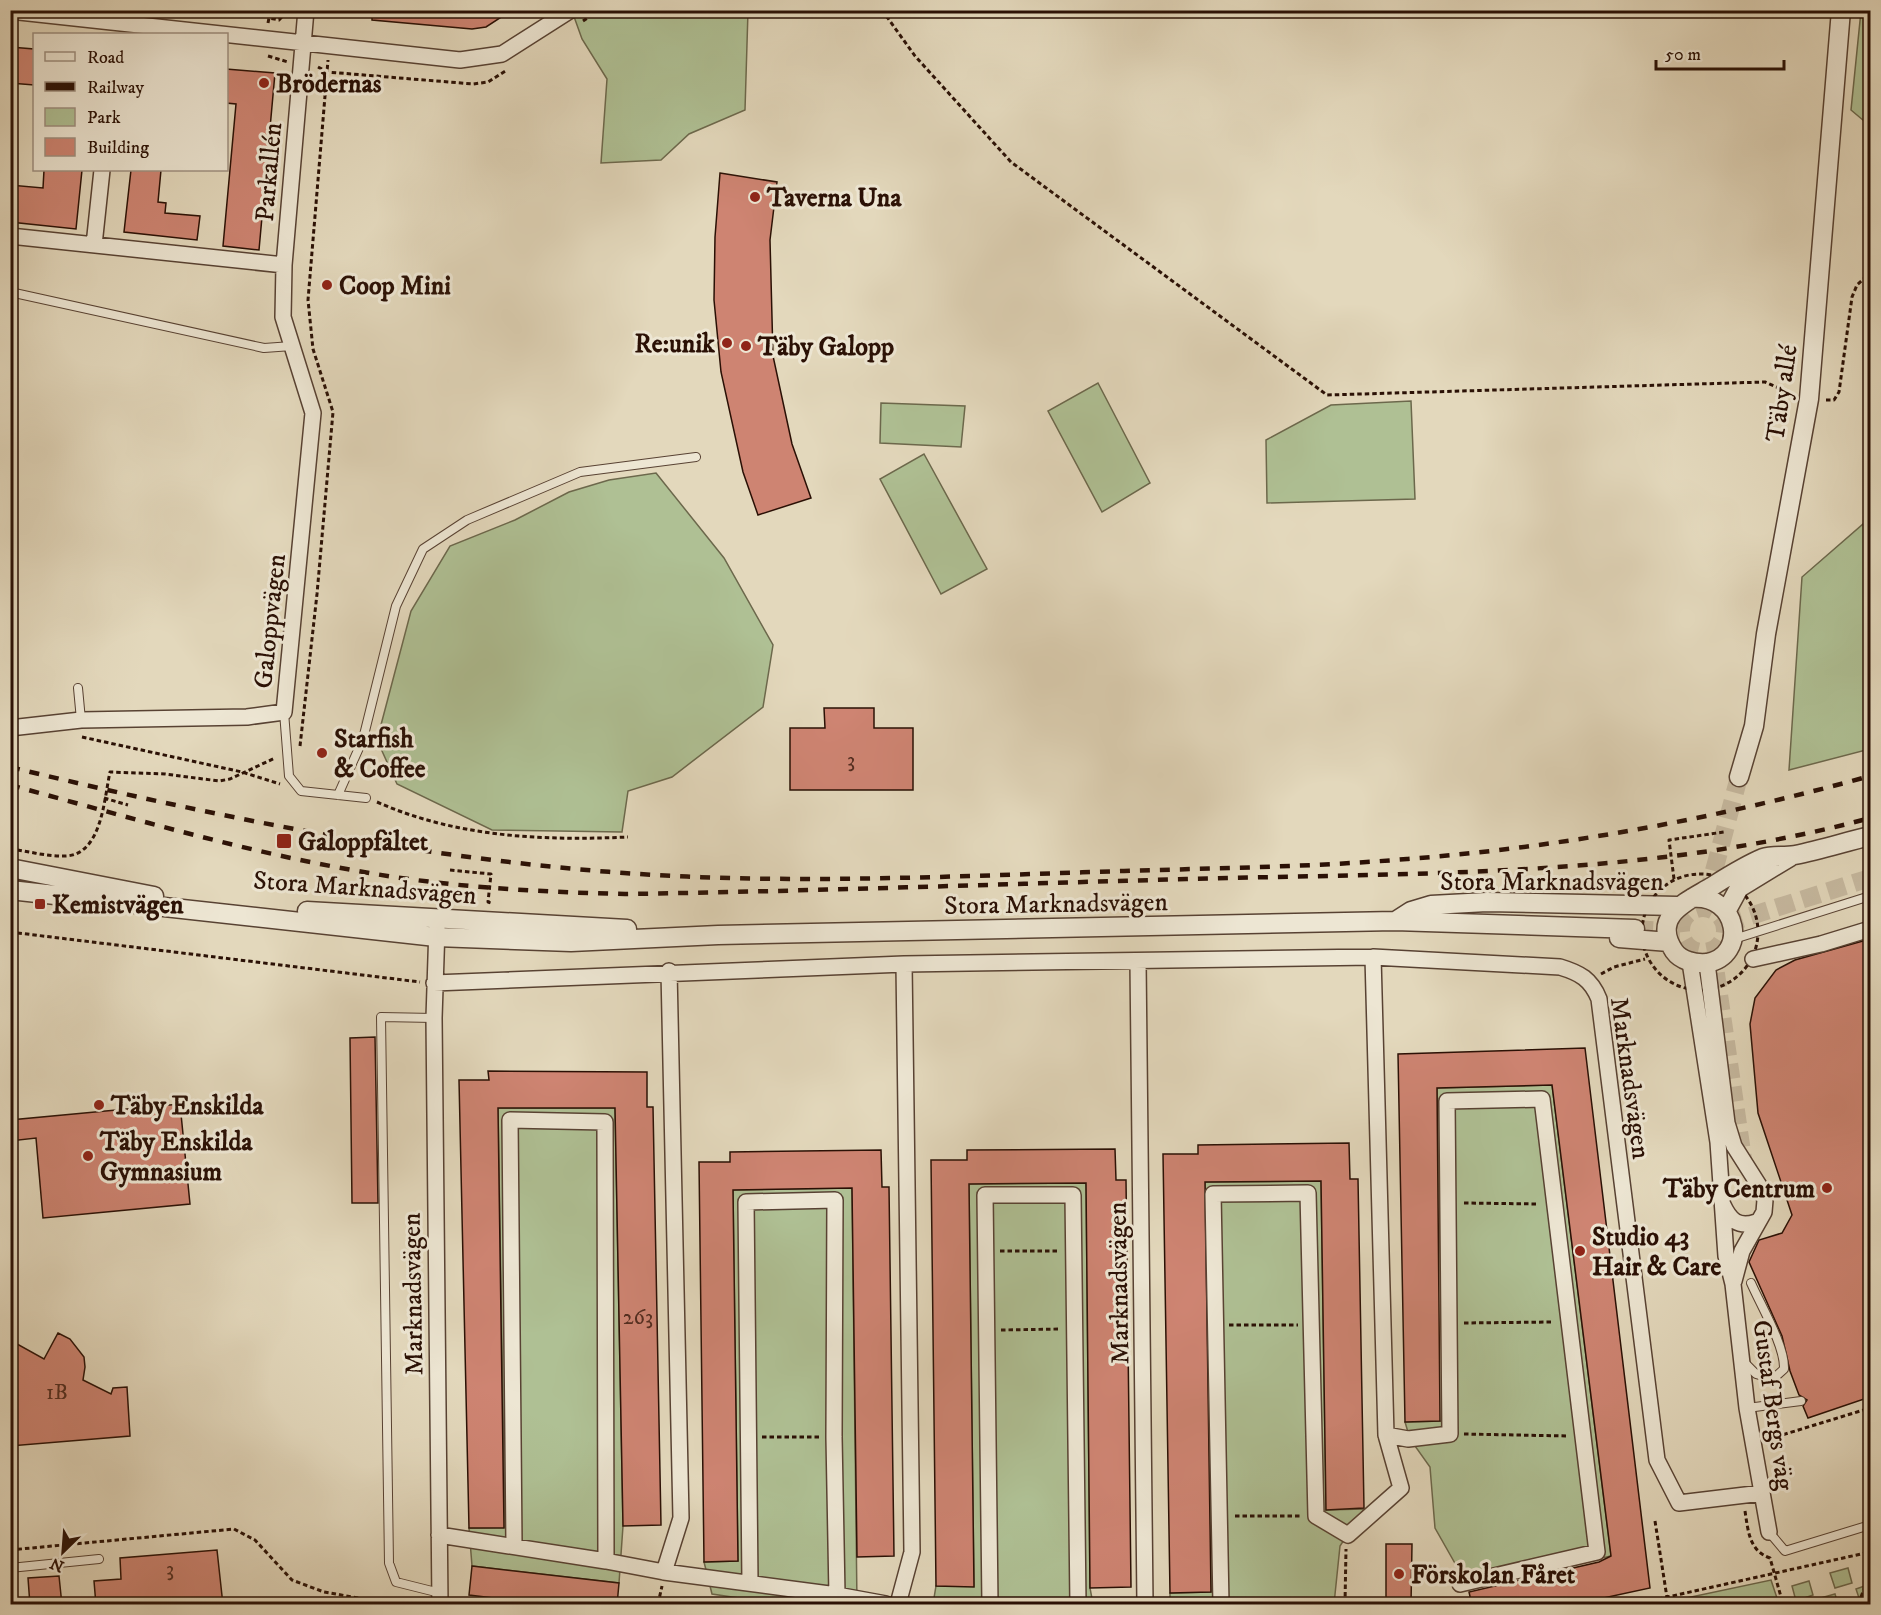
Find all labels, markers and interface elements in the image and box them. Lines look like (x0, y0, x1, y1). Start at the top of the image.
legend (33, 33, 228, 171)
scale bar (1656, 33, 1784, 71)
text: 50 m (1665, 44, 1701, 66)
text: Road (87, 47, 124, 69)
place label: Brödernas (276, 68, 382, 101)
marker: Brödernas (257, 76, 271, 90)
text: Railway (87, 77, 145, 99)
text: Park (87, 107, 121, 129)
street label: Parkallén (249, 121, 290, 223)
text: Building (87, 137, 149, 159)
place label: Taverna Una (766, 182, 902, 215)
marker: Taverna Una (748, 190, 762, 204)
place label: Coop Mini (339, 270, 451, 303)
marker: Coop Mini (320, 278, 334, 292)
place label: Re:unik (635, 328, 716, 361)
place label: Täby Galopp (757, 331, 894, 364)
marker: Re:unik (720, 336, 734, 350)
marker: Täby Galopp (739, 339, 753, 353)
street label: Täby allé (1759, 342, 1806, 444)
street label: Galoppvägen (247, 552, 294, 690)
place label: Starfish & Coffee (334, 723, 426, 786)
marker: Starfish & Coffee (315, 746, 329, 760)
house number: 3 (847, 747, 855, 774)
place label: Galoppfältet (298, 826, 429, 859)
marker: Galoppfältet (275, 832, 293, 850)
street label: Stora Marknadsvägen (252, 864, 478, 913)
street label: Stora Marknadsvägen (1440, 866, 1664, 899)
street label: Stora Marknadsvägen (944, 886, 1169, 923)
place label: Kemistvägen (52, 889, 184, 922)
marker: Kemistvägen (33, 897, 47, 911)
street label: Marknadsvägen (1602, 995, 1657, 1162)
place label: Täby Enskilda (110, 1090, 264, 1123)
marker: Täby Enskilda (92, 1098, 106, 1112)
place label: Täby Enskilda Gymnasium (99, 1126, 253, 1189)
marker: Täby Enskilda Gymnasium (81, 1149, 95, 1163)
place label: Täby Centrum (1662, 1173, 1815, 1206)
marker: Täby Centrum (1820, 1181, 1834, 1195)
street label: Marknadsvägen (1102, 1201, 1137, 1365)
street label: Marknadsvägen (396, 1212, 431, 1376)
place label: Studio 43 Hair & Care (1592, 1221, 1721, 1284)
marker: Studio 43 Hair & Care (1573, 1244, 1587, 1258)
house number: 263 (623, 1304, 653, 1331)
street label: Gustaf Bergs väg (1744, 1318, 1801, 1493)
house number: 1B (46, 1379, 68, 1406)
north arrow (33, 1522, 93, 1582)
text: N (47, 1553, 67, 1577)
house number: 3 (166, 1556, 174, 1583)
place label: Förskolan Fåret (1411, 1559, 1576, 1592)
marker: Förskolan Fåret (1392, 1567, 1406, 1581)

